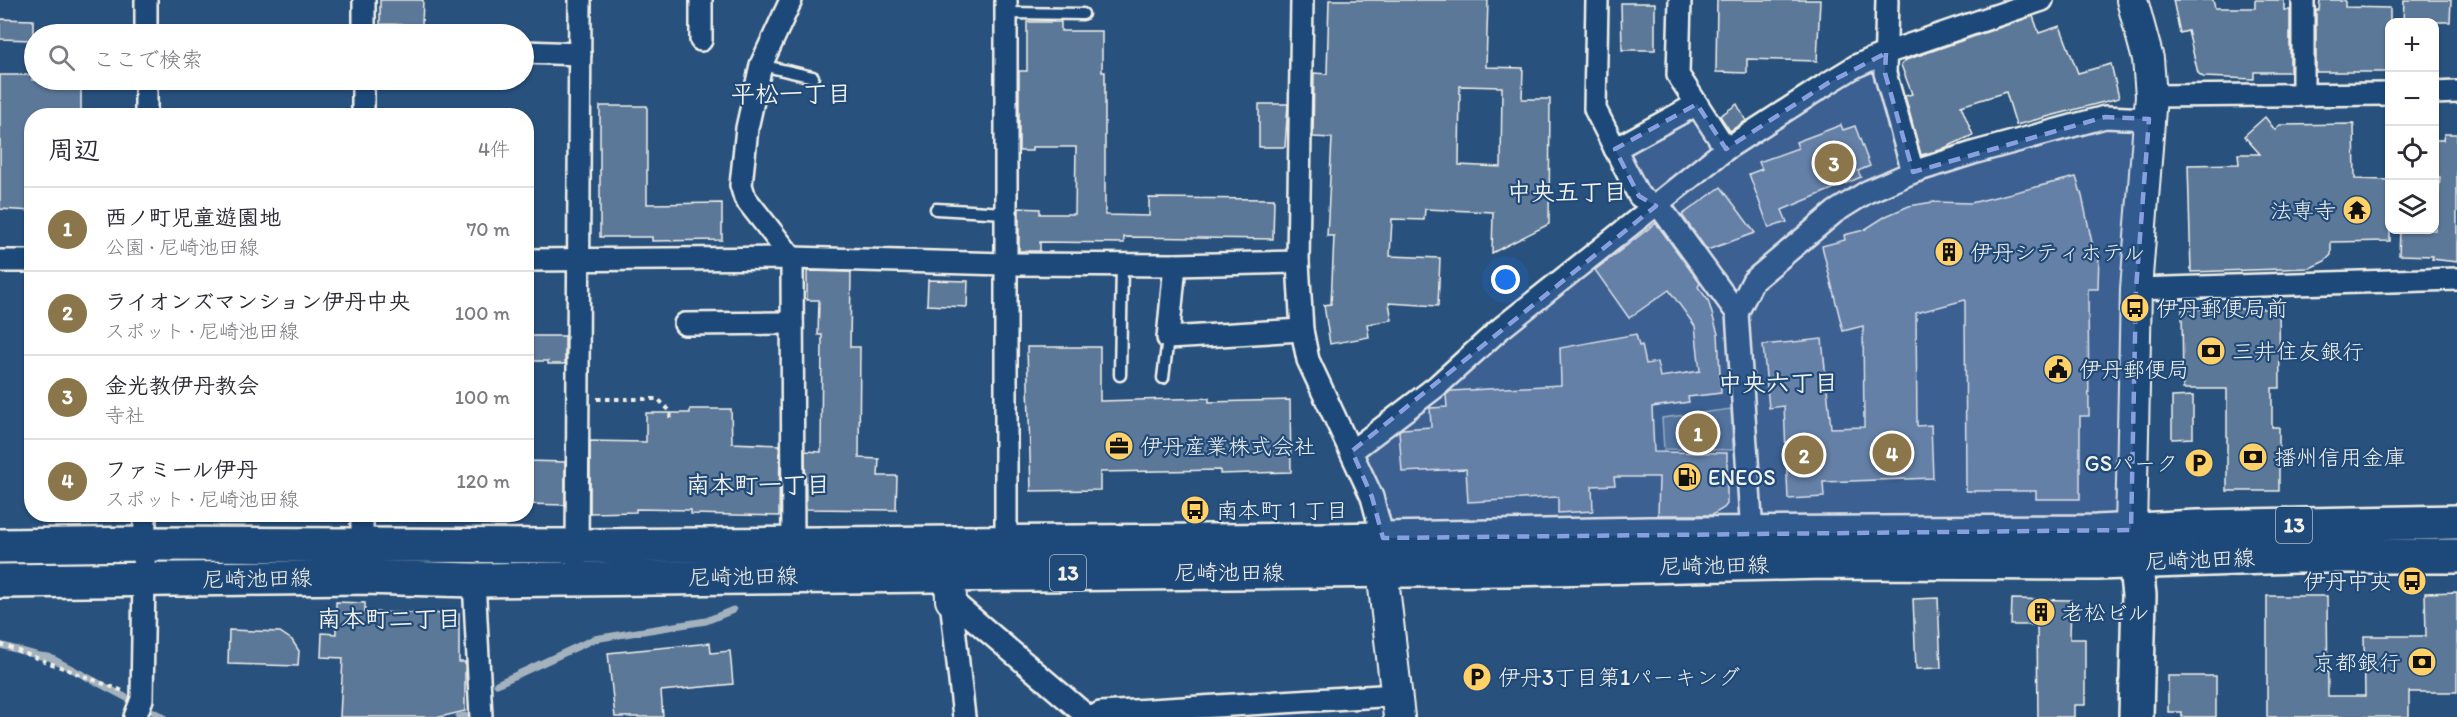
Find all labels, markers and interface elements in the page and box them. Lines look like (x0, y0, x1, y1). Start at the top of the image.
map controls (2385, 18, 2439, 234)
button: + (2385, 18, 2439, 72)
search box (24, 24, 534, 90)
icon: search (45, 41, 78, 74)
text: ここで検索 (93, 46, 203, 73)
button: − (2385, 72, 2439, 126)
district label: 平松一丁目 (731, 79, 851, 108)
button: locate (2385, 126, 2439, 180)
text: 周辺 (48, 134, 100, 166)
text: 4件 (478, 137, 510, 161)
pin: 3 (1814, 140, 1854, 186)
district label: 中央五丁目 (1507, 177, 1627, 206)
button: layers (2385, 180, 2439, 234)
temple icon: 法専寺 (2341, 194, 2373, 226)
place label: 法専寺 (2270, 197, 2336, 224)
text: 西ノ町児童遊園地 (105, 204, 281, 231)
text: 1 (63, 217, 72, 241)
text: 70 m (466, 217, 510, 241)
text: 公園 · 尼崎池田線 (105, 235, 259, 259)
building icon: 伊丹シティホテル (1933, 236, 1965, 268)
place label: 伊丹シティホテル (1970, 239, 2145, 266)
your location (1491, 265, 1520, 294)
text: ライオンズマンション伊丹中央 (105, 288, 410, 315)
bus stop icon: 伊丹郵便局前 (2119, 292, 2151, 324)
place label: 伊丹郵便局前 (2156, 295, 2288, 322)
text: 2 (62, 301, 73, 325)
text: 100 m (455, 301, 510, 325)
text: スポット · 尼崎池田線 (105, 319, 299, 343)
bank icon: 三井住友銀行 (2195, 335, 2227, 367)
place label: 三井住友銀行 (2232, 338, 2364, 365)
public building icon: 伊丹郵便局 (2042, 353, 2074, 385)
place label: 伊丹郵便局 (2079, 356, 2189, 383)
district label: 中央六丁目 (1718, 368, 1838, 397)
text: 金光教伊丹教会 (105, 372, 259, 399)
text: 3 (62, 385, 73, 409)
text: 100 m (455, 385, 510, 409)
text: 寺社 (105, 403, 145, 427)
pin: 1 (1678, 410, 1718, 456)
office icon: 伊丹産業株式会社 (1103, 430, 1135, 462)
pin: 4 (1872, 430, 1912, 476)
pin: 2 (1784, 432, 1824, 478)
place label: 伊丹産業株式会社 (1140, 433, 1316, 460)
bank icon: 播州信用金庫 (2237, 441, 2269, 473)
place label: 播州信用金庫 (2274, 444, 2406, 471)
parking icon: GSパーク (2183, 447, 2215, 479)
place label: GSパーク (2084, 450, 2178, 477)
text: ファミール伊丹 (105, 456, 258, 483)
fuel station icon: ENEOS (1671, 461, 1703, 493)
place label: ENEOS (1708, 464, 1776, 491)
text: 4 (61, 469, 74, 493)
text: 120 m (457, 469, 510, 493)
district label: 南本町一丁目 (686, 470, 830, 499)
text: スポット · 尼崎池田線 (105, 487, 299, 511)
bus stop icon: 南本町１丁目 (1179, 494, 1211, 526)
place label: 南本町１丁目 (1216, 497, 1348, 524)
road number: 13 (2276, 507, 2312, 543)
street label: 尼崎池田線 (2145, 544, 2255, 575)
street label: 尼崎池田線 (1659, 551, 1769, 580)
road number: 13 (1050, 555, 1086, 591)
street label: 尼崎池田線 (1174, 559, 1284, 586)
street label: 尼崎池田線 (688, 562, 798, 591)
street label: 尼崎池田線 (202, 564, 312, 593)
bus stop icon: 伊丹中央 (2396, 565, 2428, 597)
place label: 伊丹中央 (2303, 568, 2391, 595)
building icon: 老松ビル (2025, 596, 2057, 628)
place label: 老松ビル (2062, 599, 2150, 626)
district label: 南本町二丁目 (317, 604, 461, 633)
bank icon: 京都銀行 (2406, 646, 2438, 678)
place label: 京都銀行 (2313, 649, 2401, 676)
parking icon: 伊丹3丁目第1パーキング (1461, 661, 1493, 693)
place label: 伊丹3丁目第1パーキング (1498, 664, 1740, 691)

